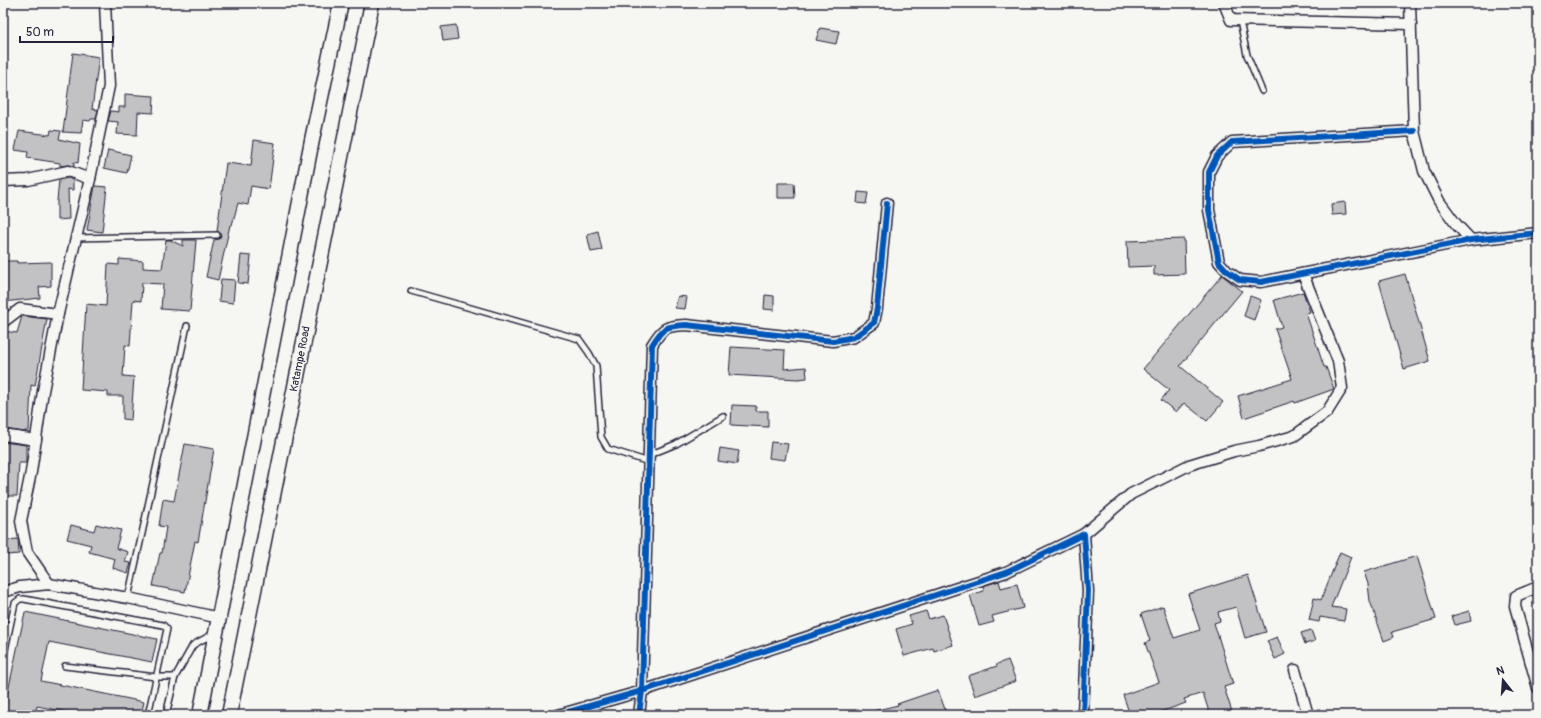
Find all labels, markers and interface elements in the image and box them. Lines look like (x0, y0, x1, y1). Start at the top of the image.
scale bar (20, 18, 113, 44)
text: 50 m (26, 25, 54, 40)
street label: Katampe Road (287, 325, 313, 393)
north arrow (1483, 660, 1523, 700)
text: N (1495, 663, 1506, 678)

